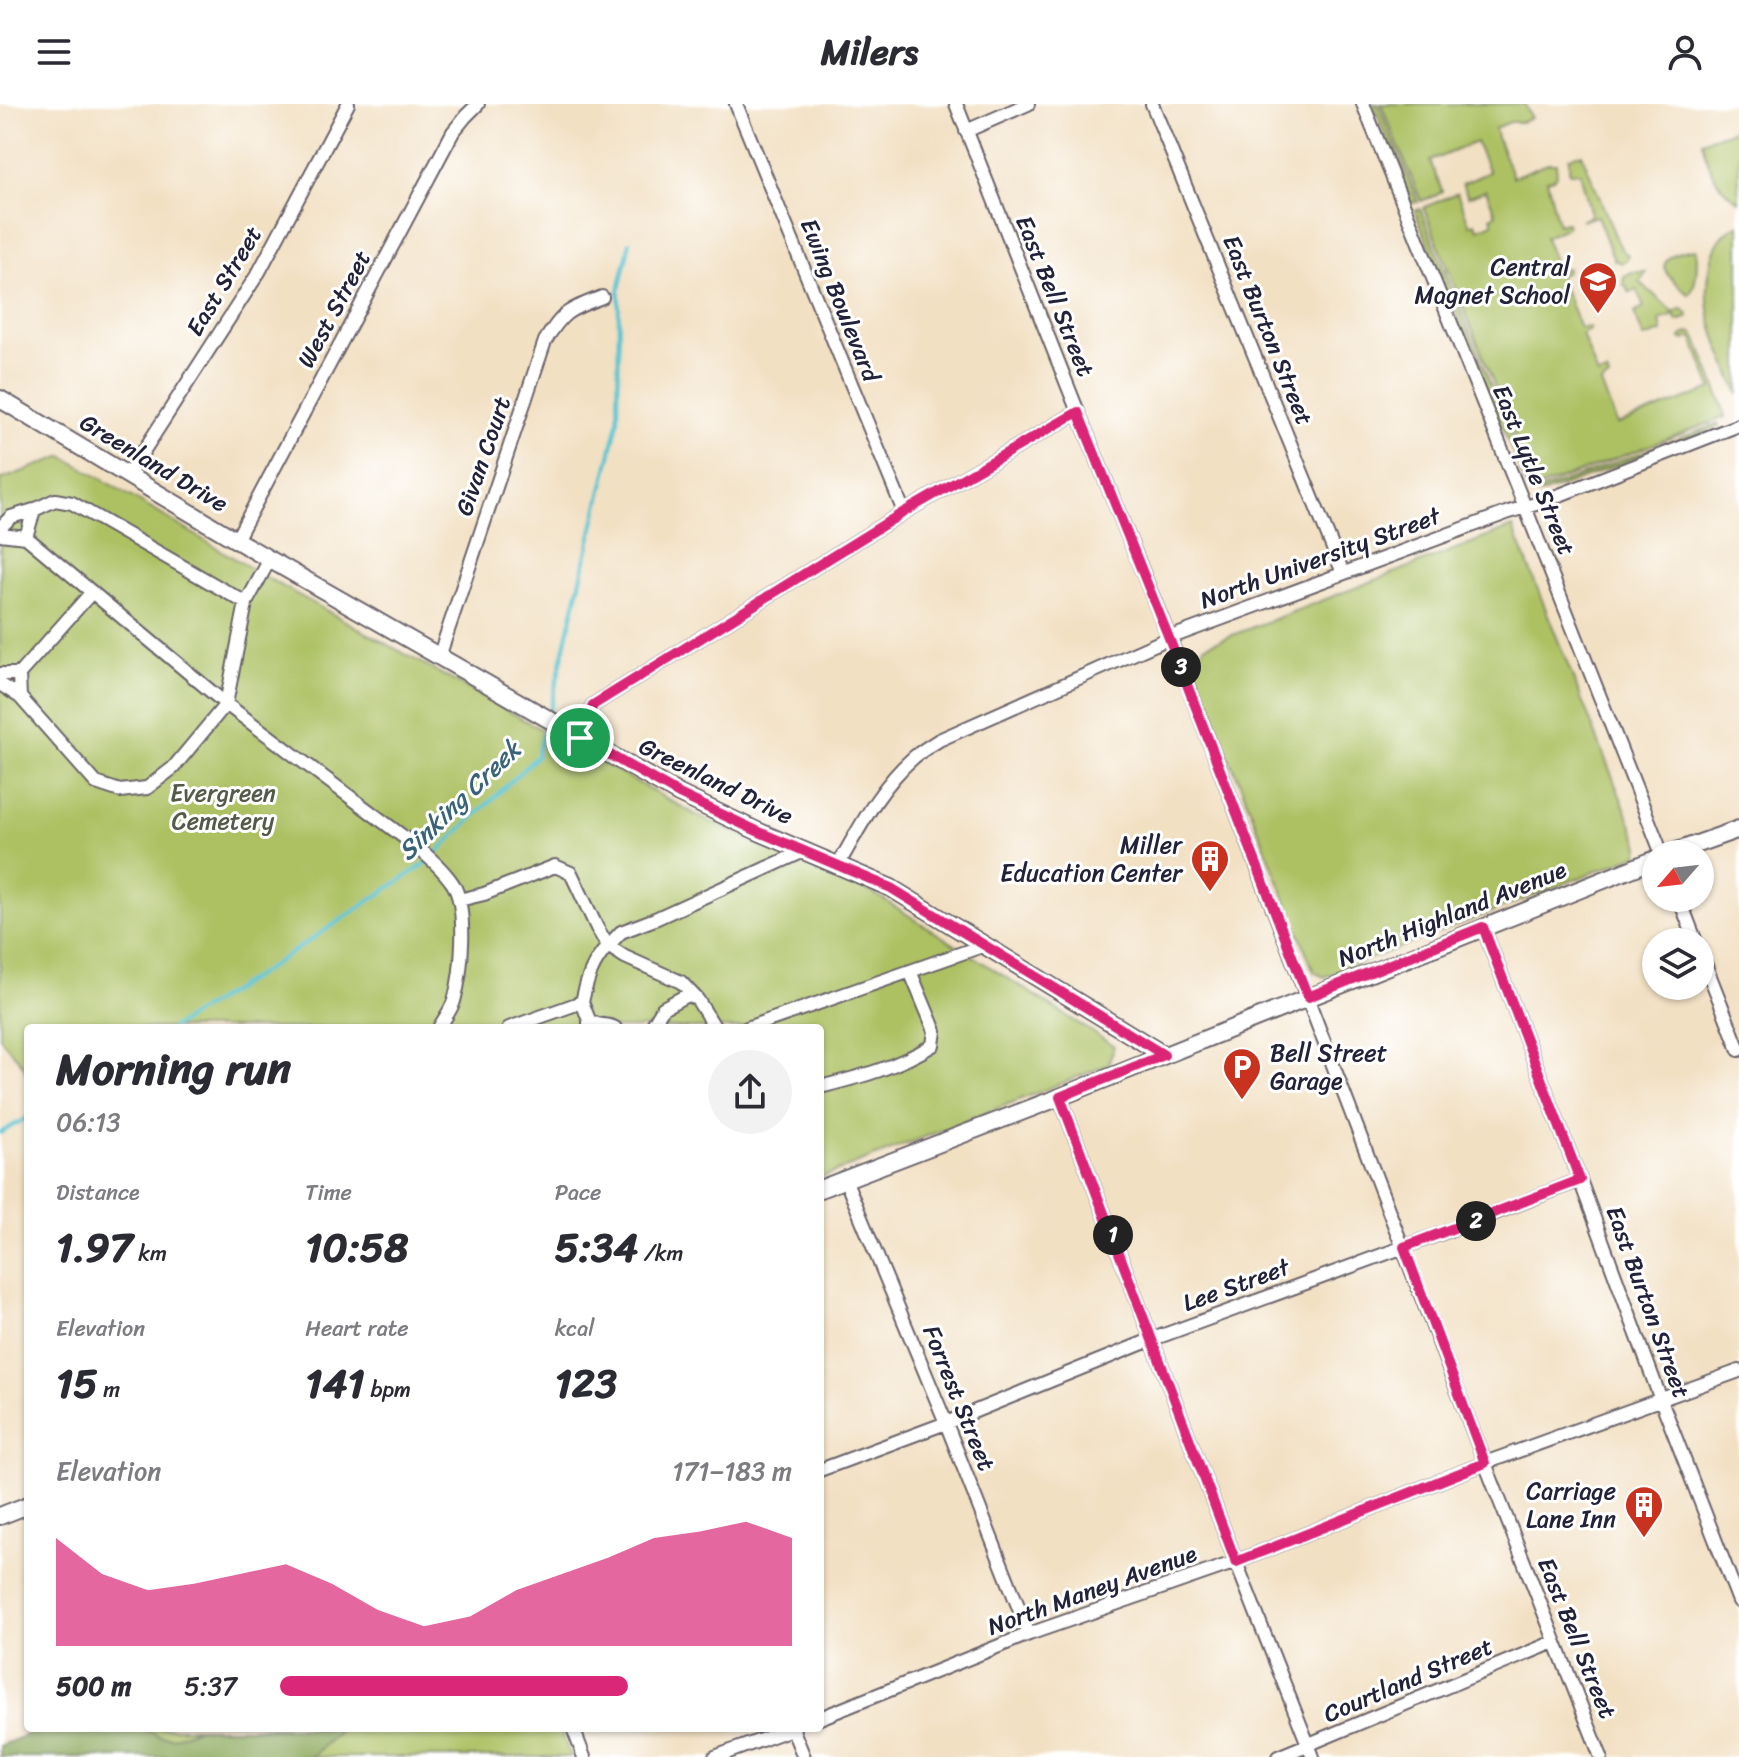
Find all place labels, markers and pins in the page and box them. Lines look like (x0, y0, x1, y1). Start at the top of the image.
place label: Central Magnet School (1415, 246, 1571, 316)
school or university icon: Central Magnet School (1577, 260, 1619, 315)
pin: 3 (1161, 647, 1201, 687)
pin (546, 704, 614, 772)
place label: Miller Education Center (1000, 824, 1184, 894)
building icon: Miller Education Center (1189, 838, 1231, 893)
place label: Bell Street Garage (1270, 1032, 1387, 1102)
parking icon: Bell Street Garage (1221, 1046, 1263, 1101)
pin: 2 (1456, 1201, 1496, 1241)
pin: 1 (1093, 1215, 1133, 1255)
place label: Carriage Lane Inn (1526, 1470, 1616, 1540)
building icon: Carriage Lane Inn (1623, 1484, 1665, 1539)

